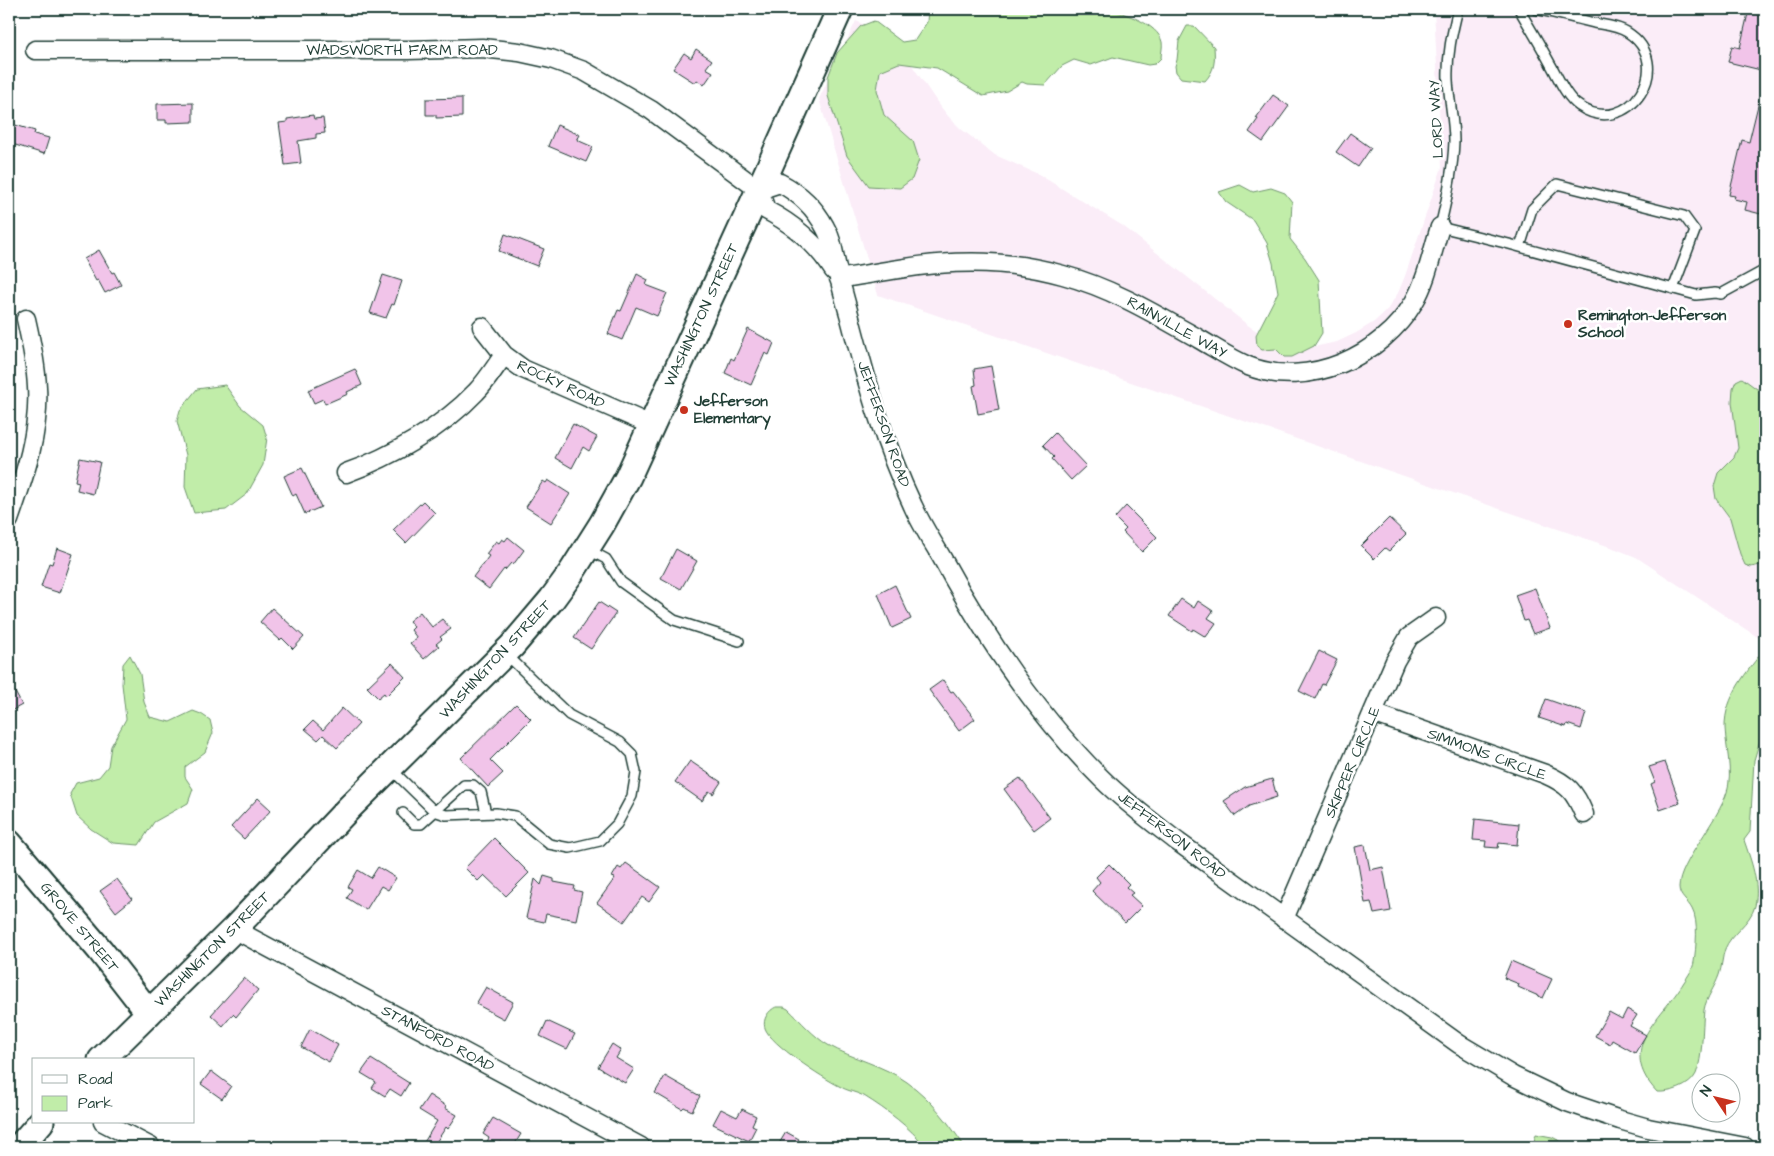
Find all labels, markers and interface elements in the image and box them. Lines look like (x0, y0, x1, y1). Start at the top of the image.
street label: WADSWORTH FARM ROAD (306, 40, 498, 61)
street label: LORD WAY (1424, 79, 1449, 159)
street label: WASHINGTON STREET (659, 239, 744, 390)
street label: RAINVILLE WAY (1123, 291, 1230, 364)
place label: Remington-Jefferson School (1577, 305, 1727, 343)
marker: Remington-Jefferson School (1562, 318, 1574, 330)
street label: ROCKY ROAD (514, 355, 608, 414)
street label: JEFFERSON ROAD (852, 358, 915, 490)
place label: Jefferson Elementary (693, 391, 772, 430)
marker: Jefferson Elementary (678, 404, 690, 416)
street label: WASHINGTON STREET (434, 595, 557, 724)
street label: SKIPPER CIRCLE (1320, 703, 1385, 821)
street label: SIMMONS CIRCLE (1424, 723, 1549, 786)
street label: JEFFERSON ROAD (1113, 786, 1231, 885)
street label: GROVE STREET (36, 878, 124, 978)
street label: WASHINGTON STREET (150, 886, 275, 1012)
street label: STANFORD ROAD (378, 1000, 498, 1077)
legend (32, 1058, 195, 1124)
text: Road (78, 1069, 113, 1090)
north arrow (1692, 1074, 1742, 1124)
text: N (1695, 1082, 1717, 1100)
text: Park (78, 1093, 113, 1114)

